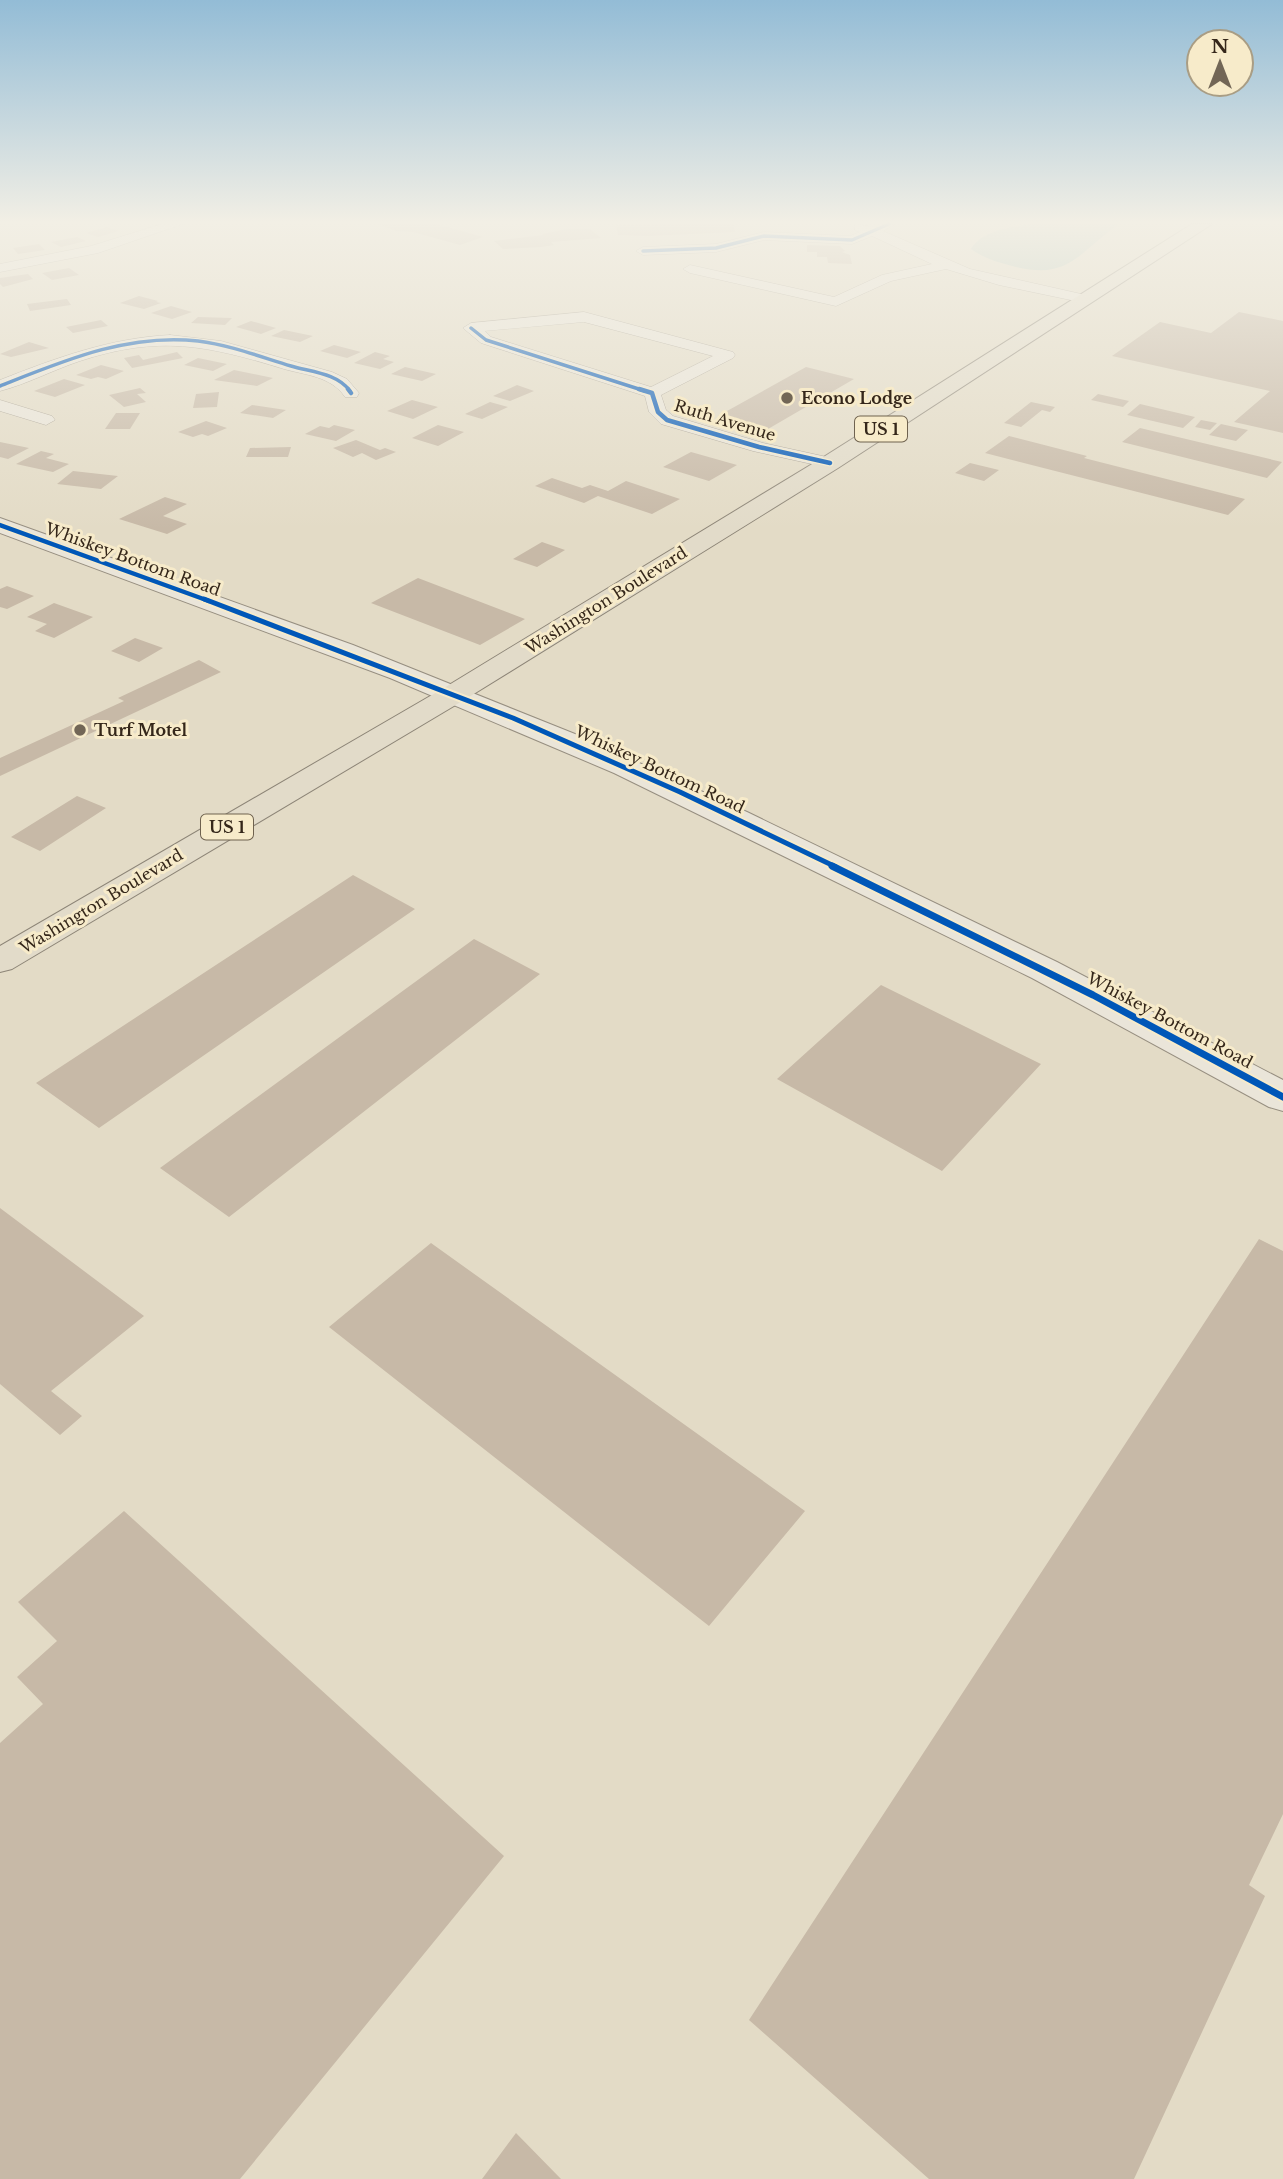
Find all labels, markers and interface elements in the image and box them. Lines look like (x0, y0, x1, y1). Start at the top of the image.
north arrow (1185, 28, 1255, 98)
text: N (1211, 35, 1229, 58)
place label: Econo Lodge (801, 388, 912, 408)
marker: Econo Lodge (779, 390, 795, 406)
street label: Ruth Avenue (672, 395, 778, 445)
road number: US 1 (855, 416, 907, 442)
street label: Whiskey Bottom Road (42, 518, 224, 600)
street label: Washington Boulevard (521, 542, 691, 659)
place label: Turf Motel (94, 720, 187, 740)
street label: Whiskey Bottom Road (571, 720, 748, 817)
marker: Turf Motel (72, 722, 88, 738)
road number: US 1 (201, 814, 253, 840)
street label: Washington Boulevard (15, 844, 187, 958)
street label: Whiskey Bottom Road (1083, 967, 1257, 1072)

